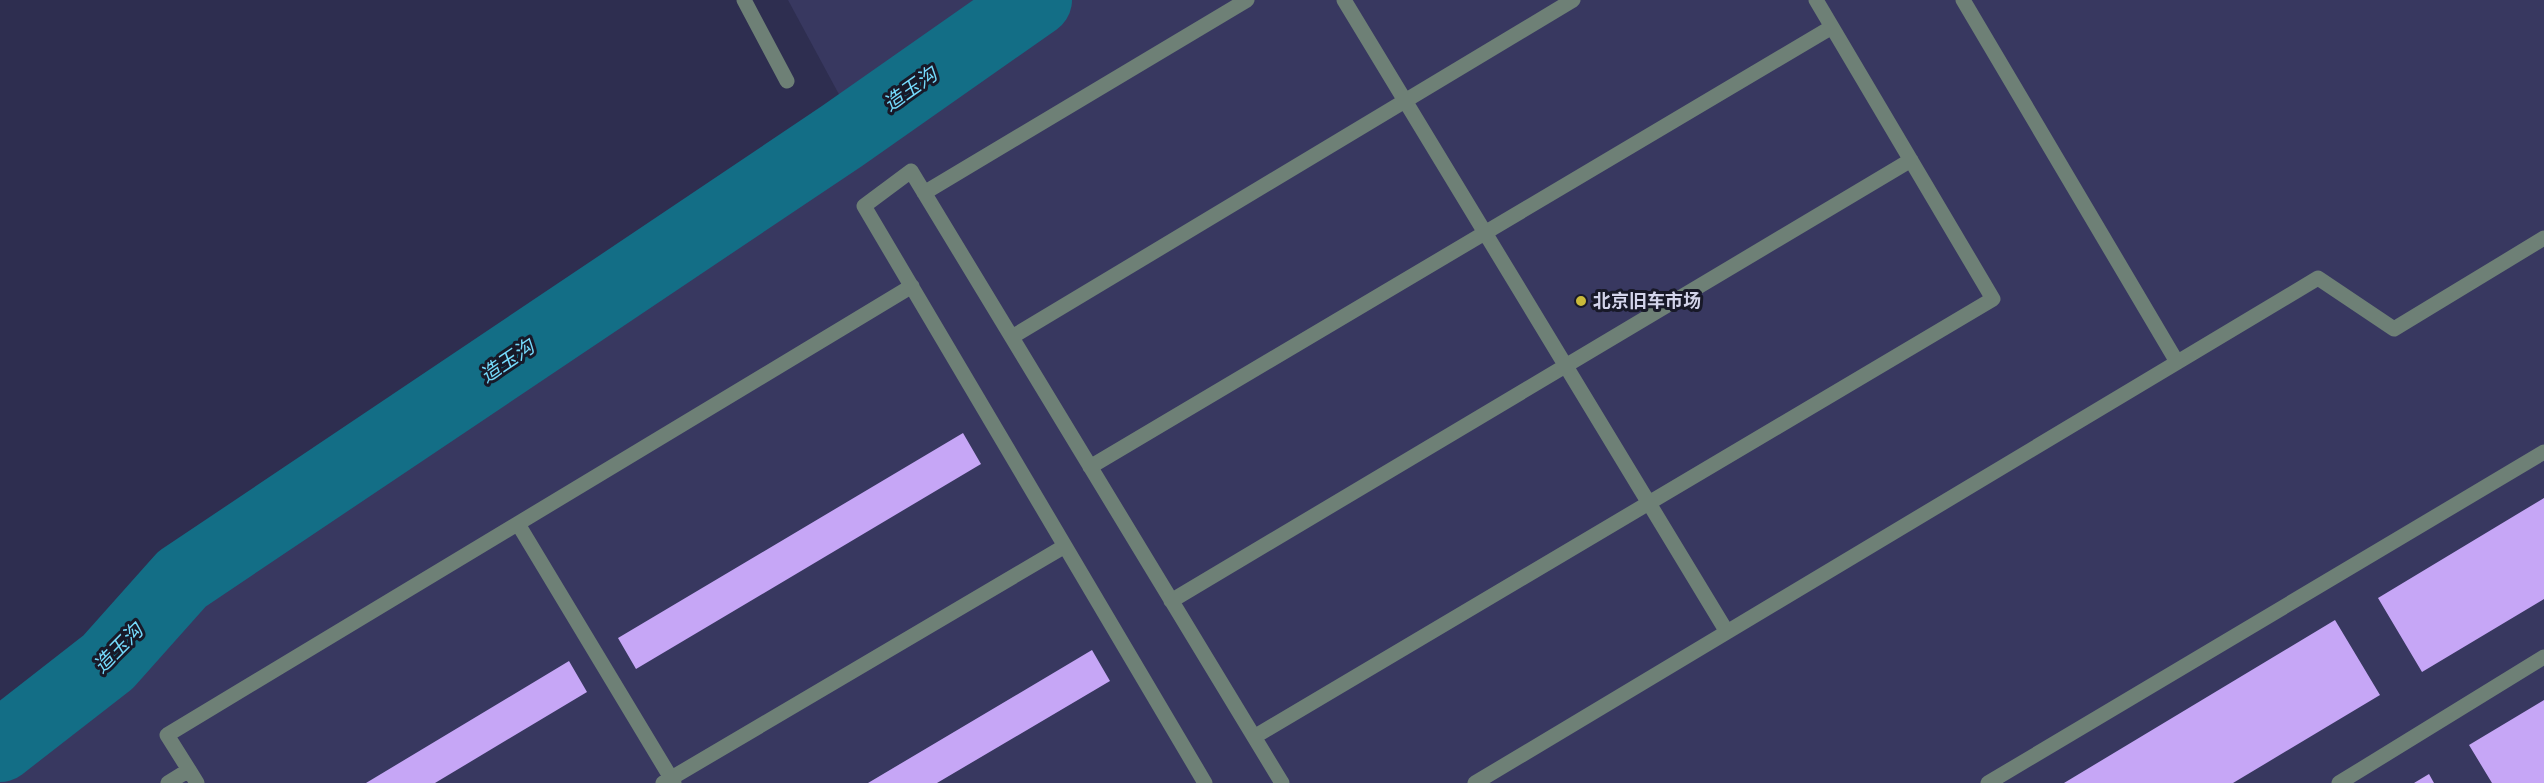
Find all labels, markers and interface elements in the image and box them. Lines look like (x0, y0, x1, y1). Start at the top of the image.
water label: 造玉沟 (876, 57, 944, 117)
place label: 北京旧车市场 (1593, 286, 1701, 313)
marker: 北京旧车市场 (1574, 294, 1588, 308)
water label: 造玉沟 (473, 329, 541, 389)
water label: 造玉沟 (85, 613, 150, 678)

